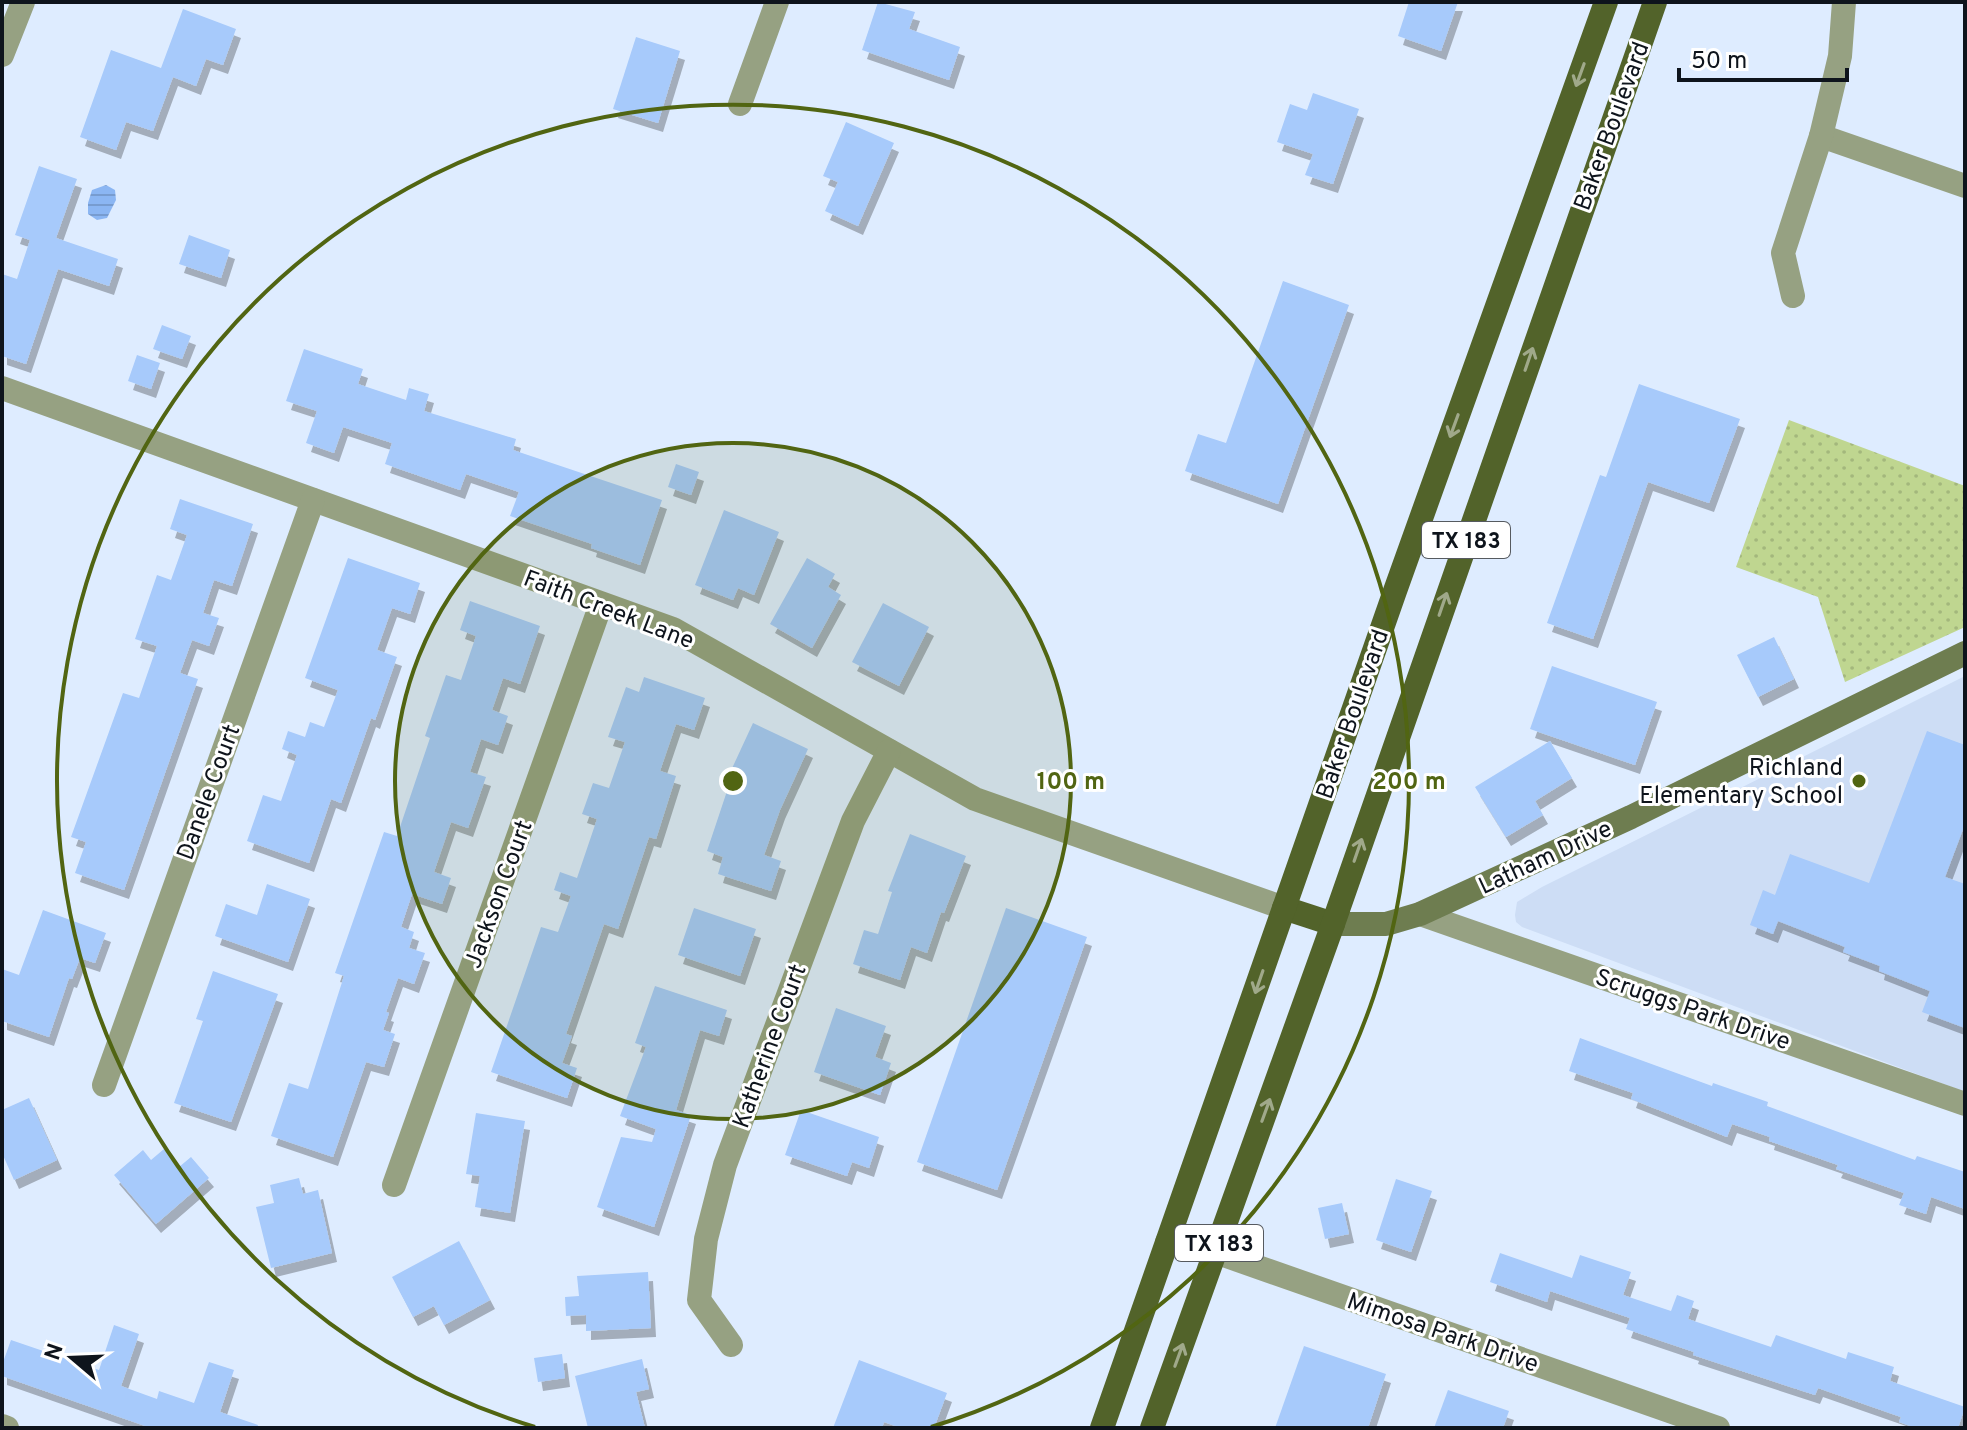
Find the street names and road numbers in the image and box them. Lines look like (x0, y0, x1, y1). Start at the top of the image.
street label: Baker Boulevard (1568, 38, 1657, 215)
road number: TX 183 (1422, 522, 1510, 558)
street label: Faith Creek Lane (519, 565, 698, 657)
street label: Baker Boulevard (1311, 626, 1397, 803)
street label: Danele Court (172, 721, 248, 865)
street label: Latham Drive (1474, 815, 1617, 903)
street label: Jackson Court (459, 817, 541, 973)
street label: Katherine Court (727, 960, 814, 1133)
street label: Scruggs Park Drive (1591, 963, 1794, 1058)
road number: TX 183 (1175, 1225, 1263, 1261)
street label: Mimosa Park Drive (1343, 1287, 1542, 1381)

